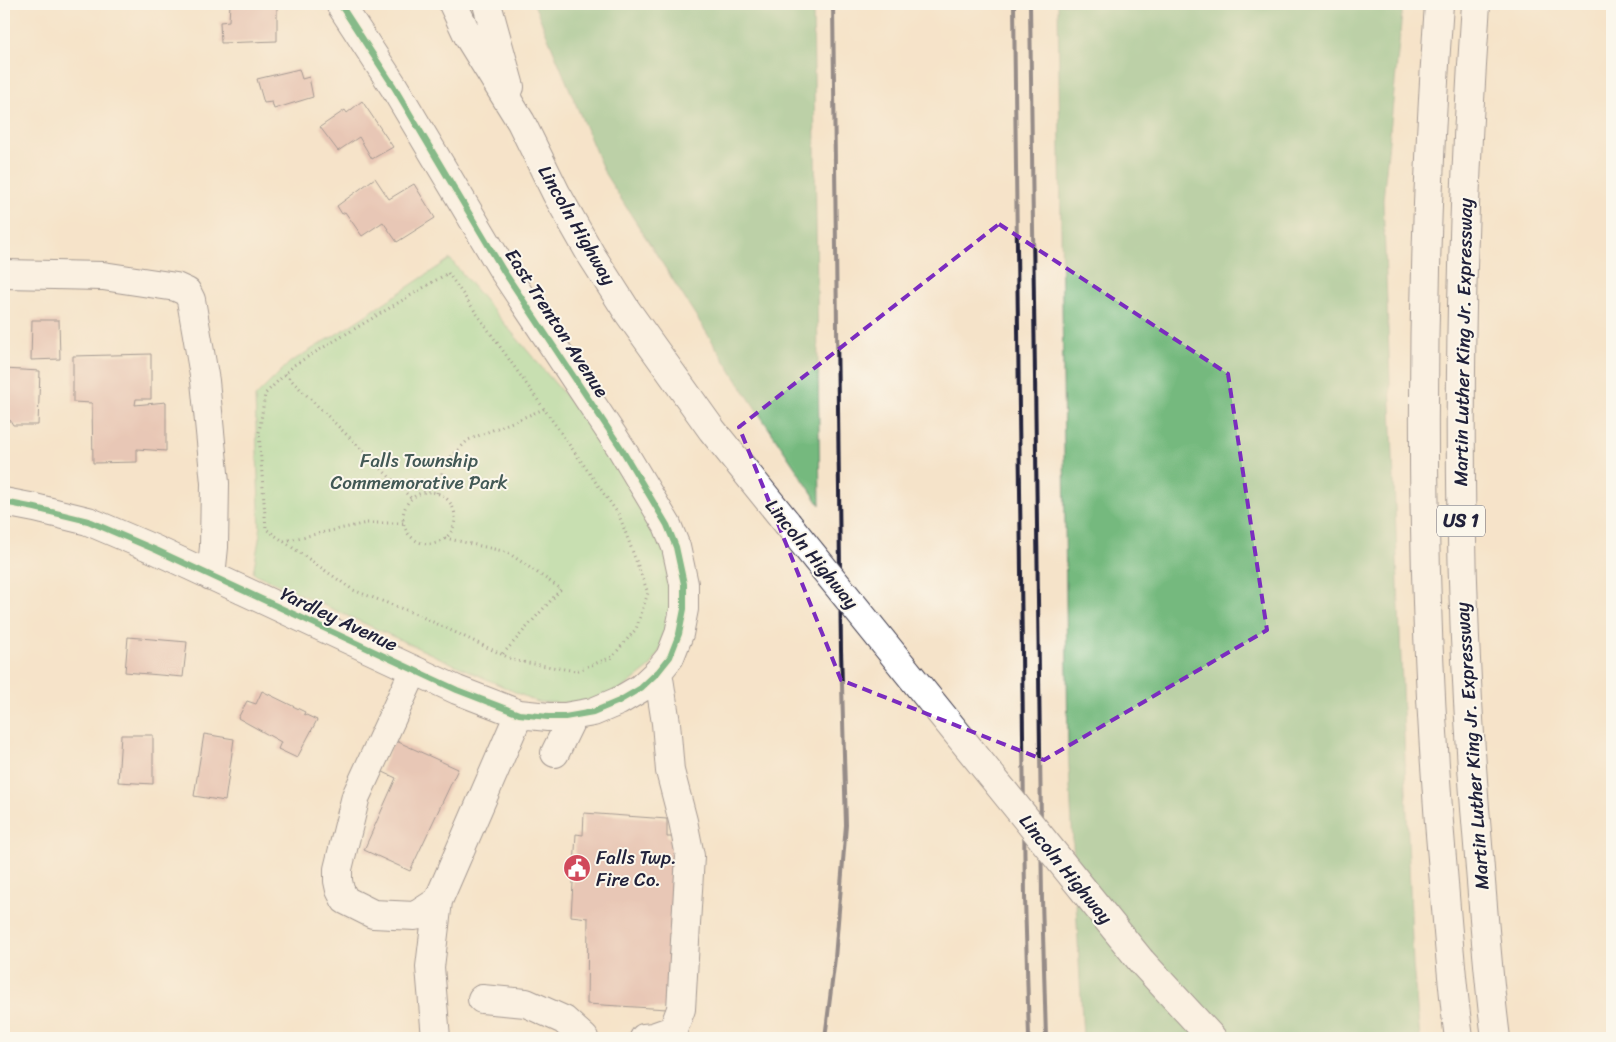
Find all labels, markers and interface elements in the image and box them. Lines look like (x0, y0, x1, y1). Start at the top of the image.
street label: Lincoln Highway (529, 158, 625, 292)
street label: Martin Luther King Jr. Expressway (1444, 198, 1482, 486)
street label: East Trenton Avenue (496, 242, 618, 404)
park label: Falls Township Commemorative Park (330, 444, 508, 499)
street label: Lincoln Highway (757, 491, 867, 617)
road number: US 1 (1437, 506, 1485, 536)
street label: Yardley Avenue (275, 577, 404, 661)
street label: Martin Luther King Jr. Expressway (1445, 601, 1499, 891)
street label: Lincoln Highway (1011, 806, 1121, 932)
place label: Falls Twp. Fire Co. (596, 841, 677, 896)
public building icon: Falls Twp. Fire Co. (562, 853, 592, 883)

